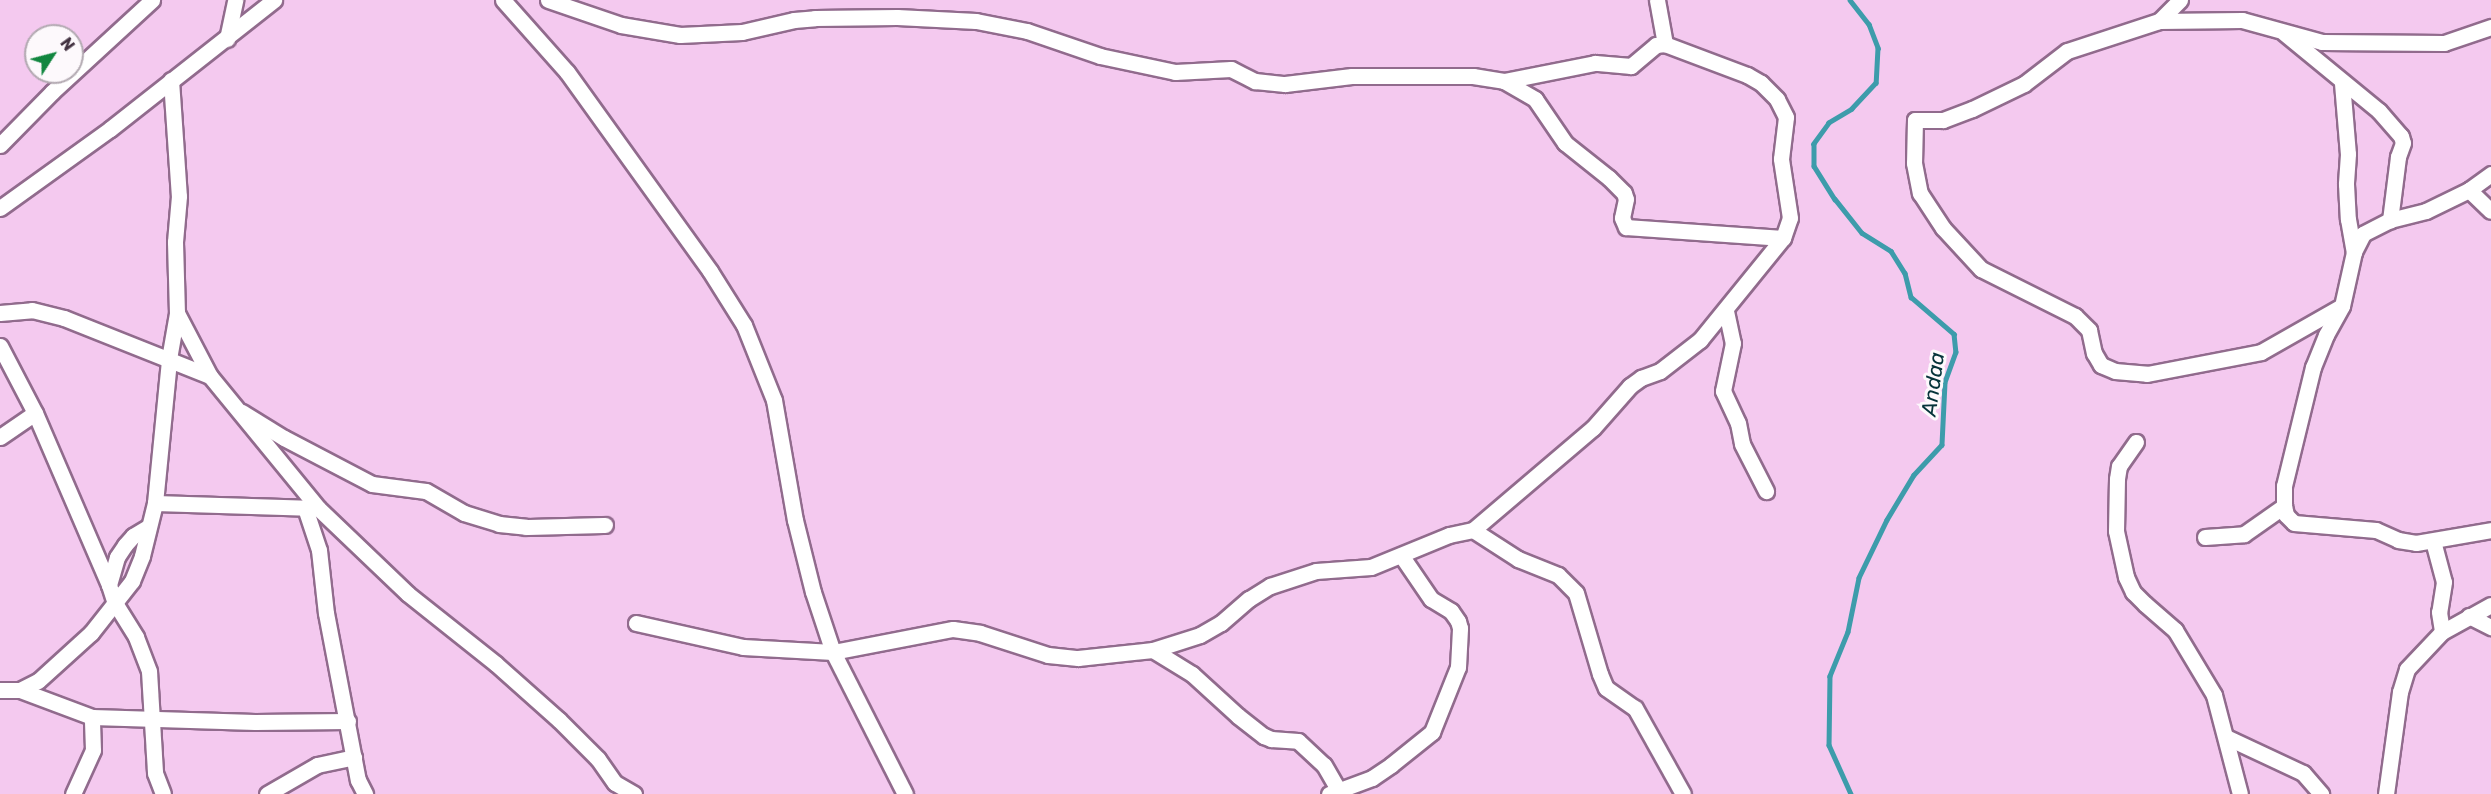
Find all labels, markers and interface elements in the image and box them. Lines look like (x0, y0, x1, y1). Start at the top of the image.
north arrow (24, 24, 84, 84)
text: N (56, 34, 78, 55)
water label: Andaa (1916, 351, 1950, 417)

